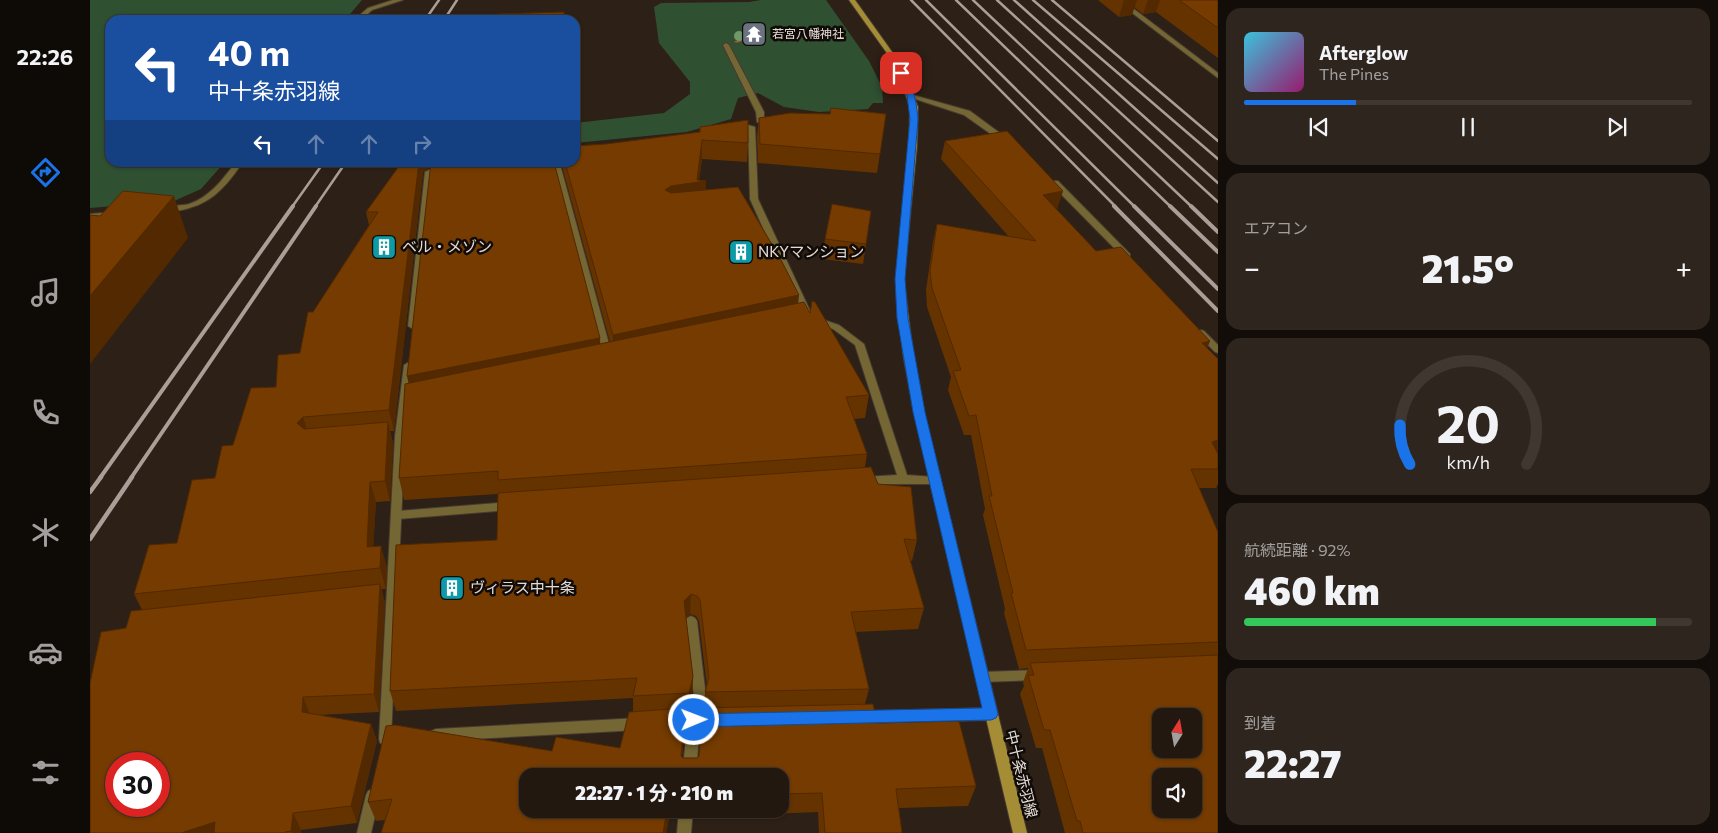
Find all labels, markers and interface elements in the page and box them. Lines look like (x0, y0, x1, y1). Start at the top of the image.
temple icon: 若宮八幡神社 (741, 21, 767, 47)
place label: 若宮八幡神社 (772, 26, 844, 40)
text: 40 m (208, 30, 290, 73)
icon: left (125, 35, 190, 100)
text: Afterglow (1319, 41, 1408, 64)
text: 22:26 (17, 43, 73, 70)
pin (880, 52, 922, 94)
icon: arrive (887, 59, 915, 87)
text: The Pines (1319, 64, 1389, 83)
text: 中十条赤羽線 (208, 77, 340, 104)
icon: previous (1305, 113, 1333, 141)
icon: pause (1454, 113, 1482, 141)
icon: next (1603, 113, 1631, 141)
icon: left (249, 130, 277, 158)
icon: ahead (302, 130, 330, 158)
icon: ahead (355, 130, 383, 158)
icon: right (408, 130, 436, 158)
icon: directions (28, 155, 63, 190)
text: エアコン (1244, 218, 1308, 237)
building icon: ベル・メゾン (371, 234, 397, 260)
place label: ベル・メゾン (402, 237, 492, 255)
building icon: NKYマンション (728, 239, 754, 265)
place label: NKYマンション (758, 242, 864, 260)
text: 21.5° (1421, 244, 1514, 291)
text: − (1244, 250, 1260, 284)
text: + (1676, 250, 1692, 284)
icon: music (28, 275, 63, 310)
text: 20 (1436, 390, 1500, 454)
icon: phone (28, 395, 63, 430)
text: km/h (1446, 451, 1490, 473)
icon: climate (28, 515, 63, 550)
text: 航続距離 · 92% (1244, 540, 1351, 559)
text: 460 km (1244, 566, 1380, 613)
building icon: ヴィラス中十条 (439, 575, 465, 601)
place label: ヴィラス中十条 (470, 578, 575, 596)
icon: car (28, 635, 63, 670)
position arrow (667, 693, 719, 745)
north arrow (1152, 708, 1202, 758)
map controls (1152, 708, 1202, 818)
text: 到着 (1244, 713, 1276, 732)
street label: 中十条赤羽線 (1002, 728, 1042, 820)
text: 22:27 (1244, 739, 1342, 786)
speed limit sign: 30 (105, 752, 170, 817)
icon: filters (28, 755, 63, 790)
button: sound (1152, 768, 1202, 818)
text: 22:27 · 1 分 · 210 m (575, 781, 733, 804)

